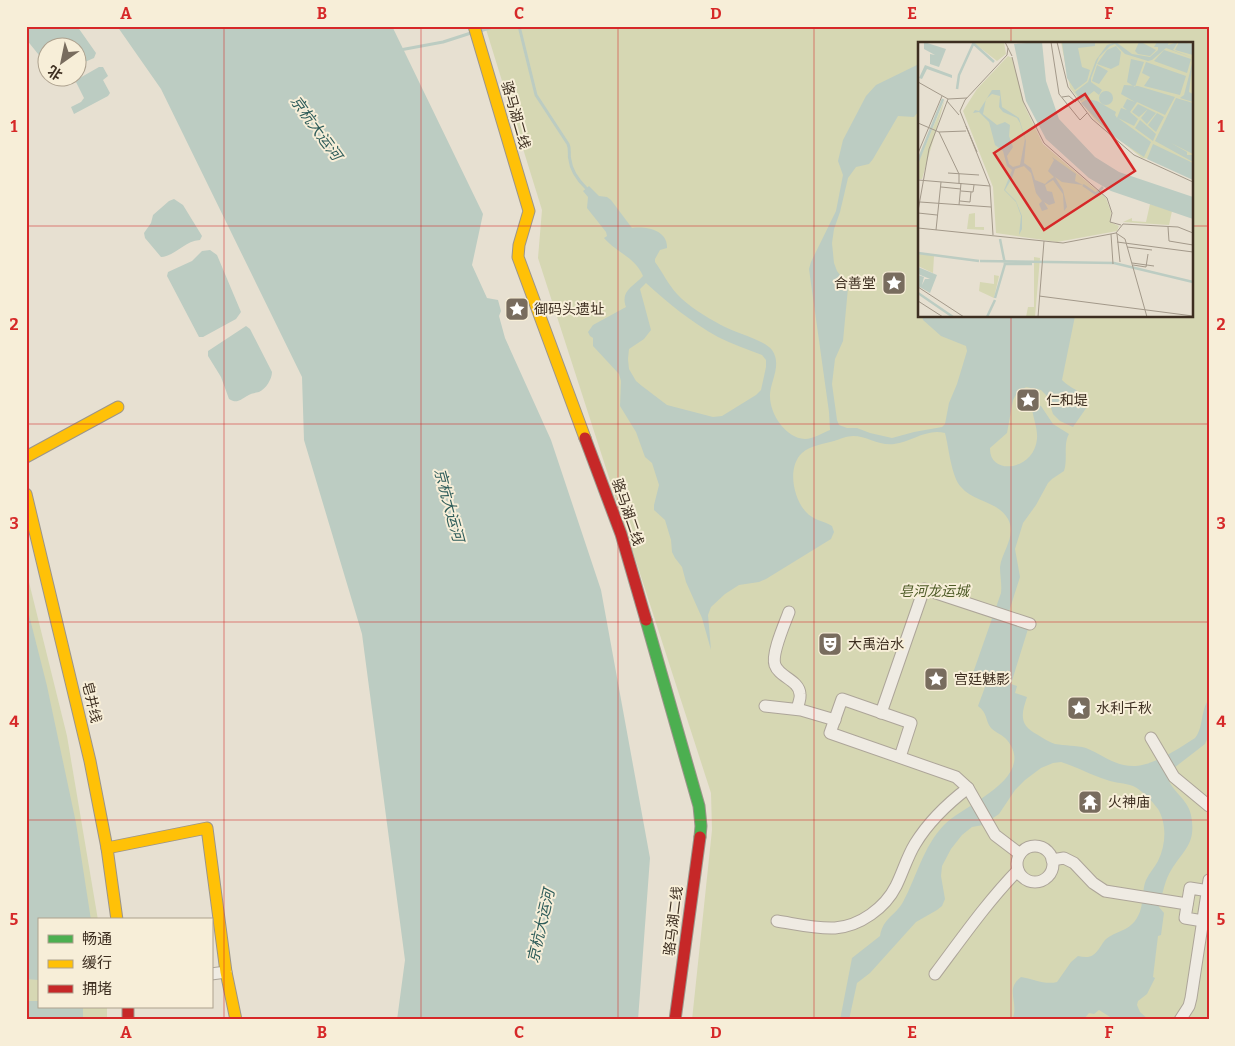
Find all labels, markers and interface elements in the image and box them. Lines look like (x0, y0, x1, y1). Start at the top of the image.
text: A (120, 4, 132, 23)
text: B (317, 4, 327, 23)
text: C (514, 4, 524, 23)
text: D (710, 4, 722, 23)
text: E (907, 4, 917, 23)
text: F (1105, 4, 1114, 23)
north arrow (38, 38, 88, 88)
inset map (918, 42, 1192, 318)
text: 北 (45, 62, 66, 83)
street label: 骆马湖二线 (498, 79, 533, 151)
water label: 京杭大运河 (287, 92, 347, 166)
text: 1 (11, 117, 18, 136)
text: 1 (1218, 117, 1225, 136)
place icon: 合善堂 (881, 270, 907, 296)
place label: 合善堂 (834, 275, 876, 292)
place icon: 御码头遗址 (504, 296, 530, 322)
place label: 御码头遗址 (534, 301, 604, 318)
text: 2 (9, 315, 19, 334)
text: 2 (1216, 315, 1226, 334)
place icon: 仁和堤 (1015, 387, 1041, 413)
place label: 仁和堤 (1046, 392, 1088, 409)
water label: 京杭大运河 (431, 466, 468, 546)
street label: 骆马湖二线 (608, 476, 647, 548)
text: 3 (9, 514, 19, 533)
text: 3 (1216, 514, 1226, 533)
park label: 皂河龙运城 (899, 583, 971, 600)
theatre icon: 大禹治水 (817, 631, 843, 657)
place label: 大禹治水 (848, 636, 904, 653)
place icon: 宫廷魅影 (923, 666, 949, 692)
place label: 宫廷魅影 (954, 671, 1010, 688)
street label: 皂井线 (79, 680, 105, 724)
place icon: 水利千秋 (1066, 695, 1092, 721)
place label: 水利千秋 (1096, 700, 1152, 717)
text: 4 (9, 712, 19, 731)
text: 4 (1216, 712, 1226, 731)
temple icon: 火神庙 (1077, 789, 1103, 815)
place label: 火神庙 (1108, 794, 1150, 811)
water label: 京杭大运河 (524, 885, 559, 965)
street label: 骆马湖二线 (661, 885, 686, 957)
text: 5 (10, 910, 19, 929)
text: 5 (1217, 910, 1226, 929)
legend (38, 918, 212, 1008)
text: 畅通 (82, 930, 112, 948)
text: 缓行 (82, 954, 112, 972)
text: 拥堵 (82, 980, 112, 998)
text: A (120, 1023, 132, 1042)
text: B (317, 1023, 327, 1042)
text: C (514, 1023, 524, 1042)
text: D (710, 1023, 722, 1042)
text: E (907, 1023, 917, 1042)
text: F (1105, 1023, 1114, 1042)

